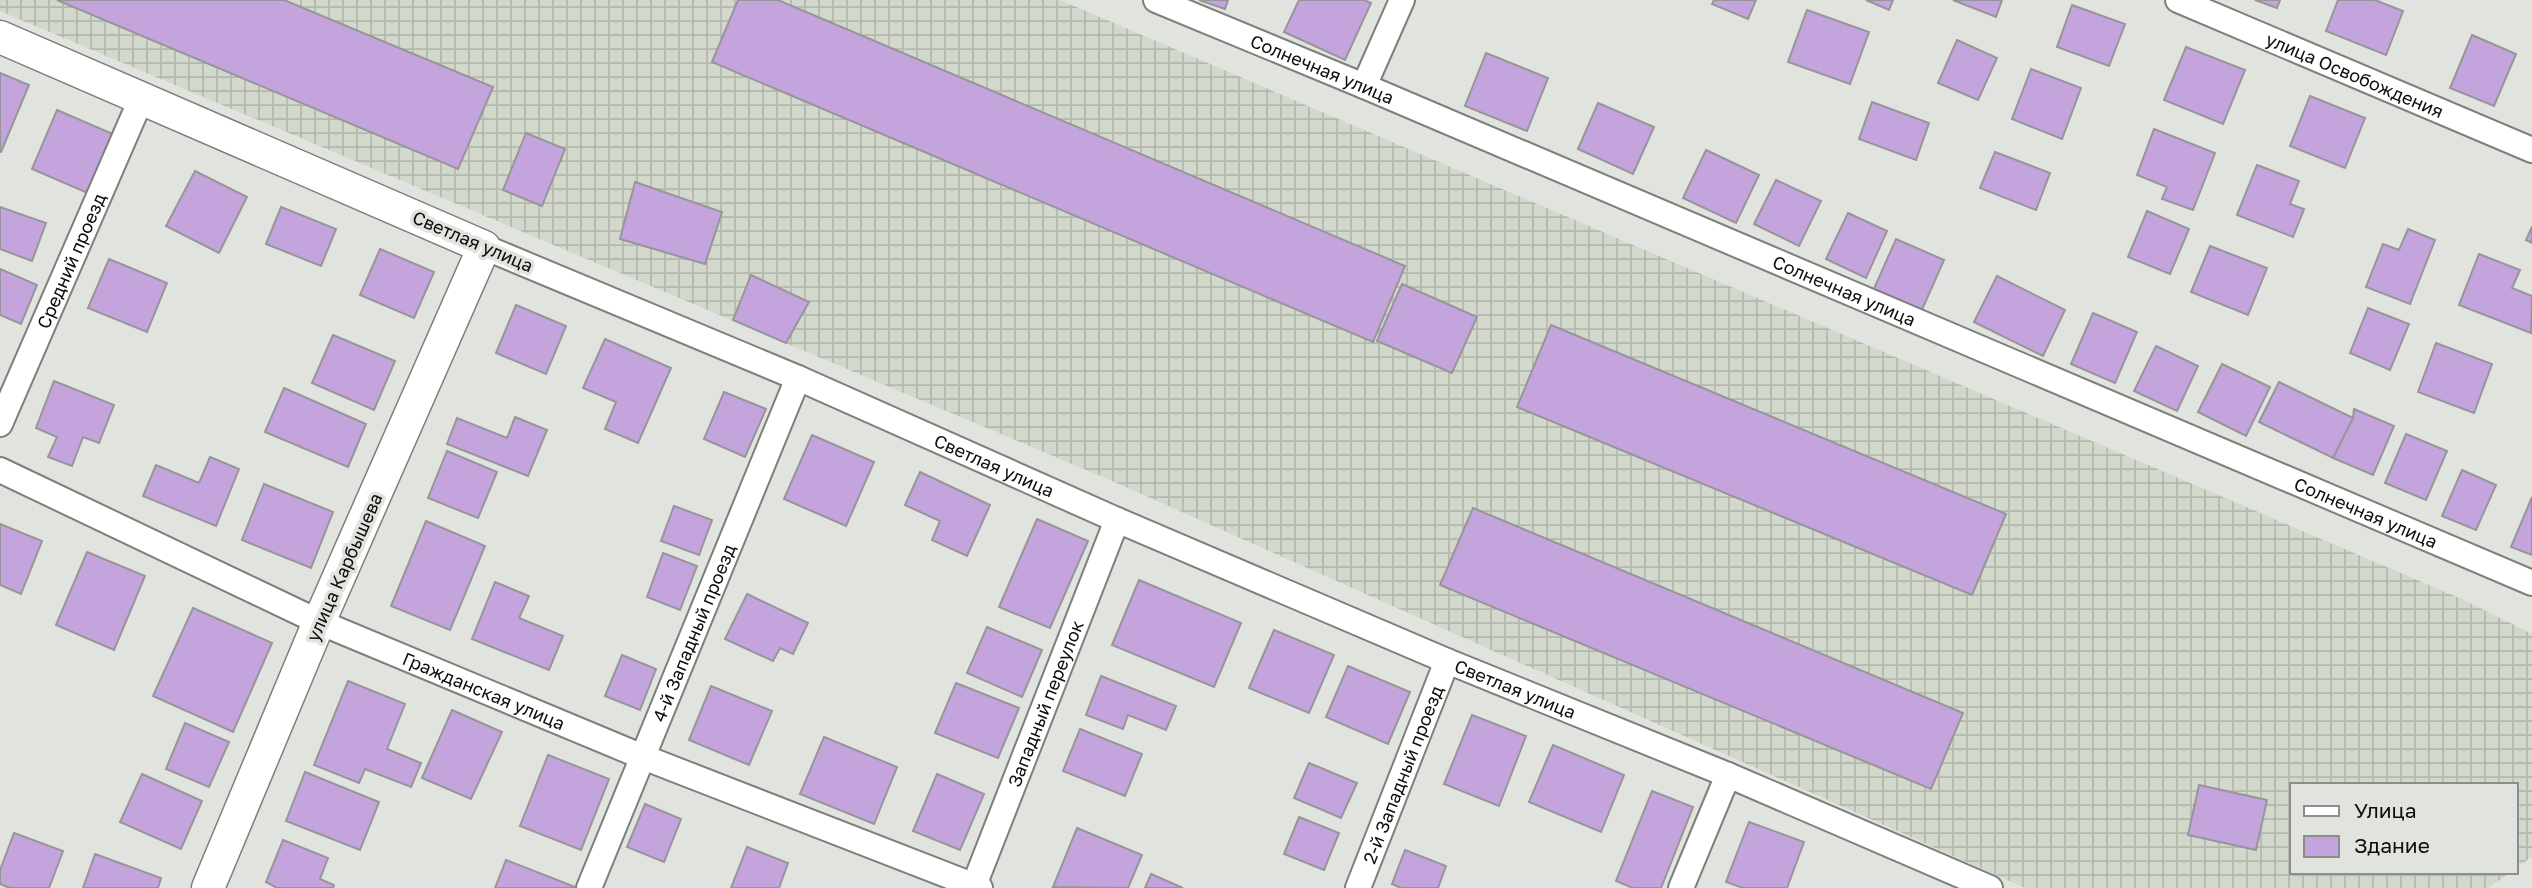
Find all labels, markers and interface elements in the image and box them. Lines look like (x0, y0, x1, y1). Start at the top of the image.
street label: улица Освобождения (2263, 28, 2447, 122)
street label: Солнечная улица (1247, 29, 1397, 109)
street label: Средний проезд (32, 190, 110, 332)
street label: Светлая улица (409, 206, 537, 276)
street label: Солнечная улица (1769, 250, 1919, 331)
street label: Светлая улица (931, 429, 1058, 502)
street label: Солнечная улица (2291, 472, 2441, 553)
street label: улица Карбышева (301, 489, 387, 645)
street label: 4-й Западный проезд (647, 540, 740, 725)
street label: Западный переулок (1003, 617, 1088, 790)
street label: Гражданская улица (399, 647, 568, 734)
street label: Светлая улица (1451, 654, 1579, 723)
street label: 2-й Западный проезд (1358, 682, 1447, 867)
legend (2290, 783, 2518, 874)
text: Улица (2354, 797, 2417, 823)
text: Здание (2354, 832, 2430, 858)

